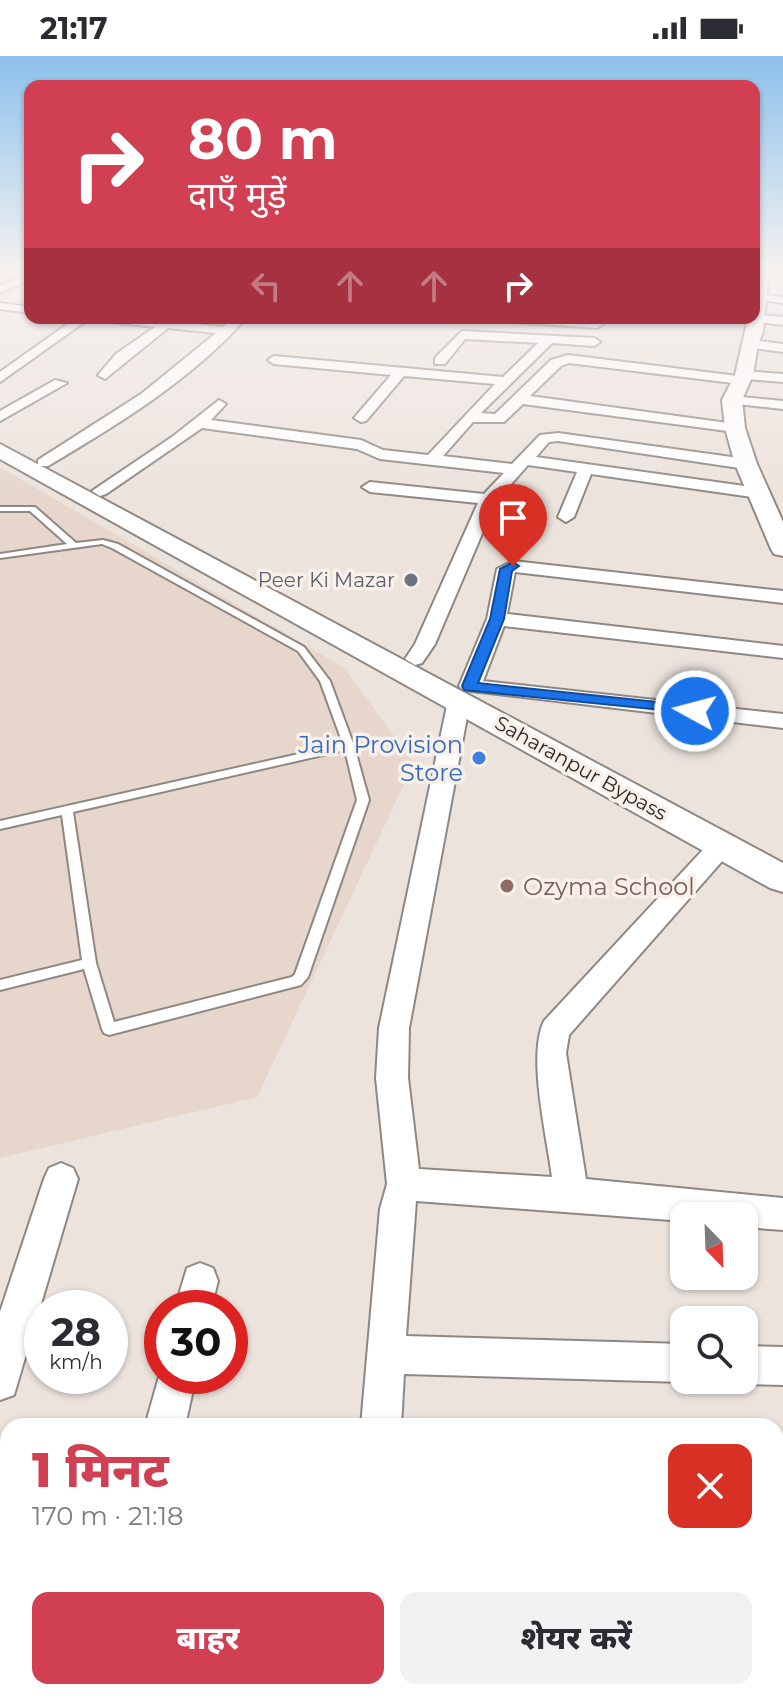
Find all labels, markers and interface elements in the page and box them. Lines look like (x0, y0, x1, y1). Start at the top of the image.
text: 21:17 (40, 10, 108, 47)
text: 80 m (188, 105, 338, 173)
icon: right (56, 112, 160, 216)
text: दाएँ मुड़ें (188, 173, 287, 217)
icon: left (244, 264, 288, 308)
icon: ahead (328, 264, 372, 308)
icon: ahead (412, 264, 456, 308)
icon: right (496, 264, 540, 308)
pin (479, 484, 547, 566)
icon: arrive (491, 496, 535, 540)
place label: Peer Ki Mazar (258, 568, 395, 592)
marker: Peer Ki Mazar (402, 571, 420, 589)
position arrow (653, 669, 737, 753)
street label: Saharanpur Bypass (491, 711, 671, 825)
place label: Jain Provision Store (297, 730, 463, 787)
marker: Jain Provision Store (470, 749, 488, 767)
place label: Ozyma School (523, 872, 695, 901)
marker: Ozyma School (498, 877, 516, 895)
north arrow (670, 1202, 758, 1290)
map controls (670, 1202, 758, 1394)
speed limit sign: 30 (144, 1290, 248, 1394)
button: search (670, 1306, 758, 1394)
text: 28 (51, 1307, 101, 1356)
text: km/h (49, 1350, 103, 1374)
text: 1 मिनट (32, 1441, 169, 1499)
button: close (668, 1444, 752, 1528)
text: 170 m · 21:18 (32, 1500, 184, 1532)
button: बाहर (32, 1592, 384, 1684)
button: शेयर करें (400, 1592, 752, 1684)

